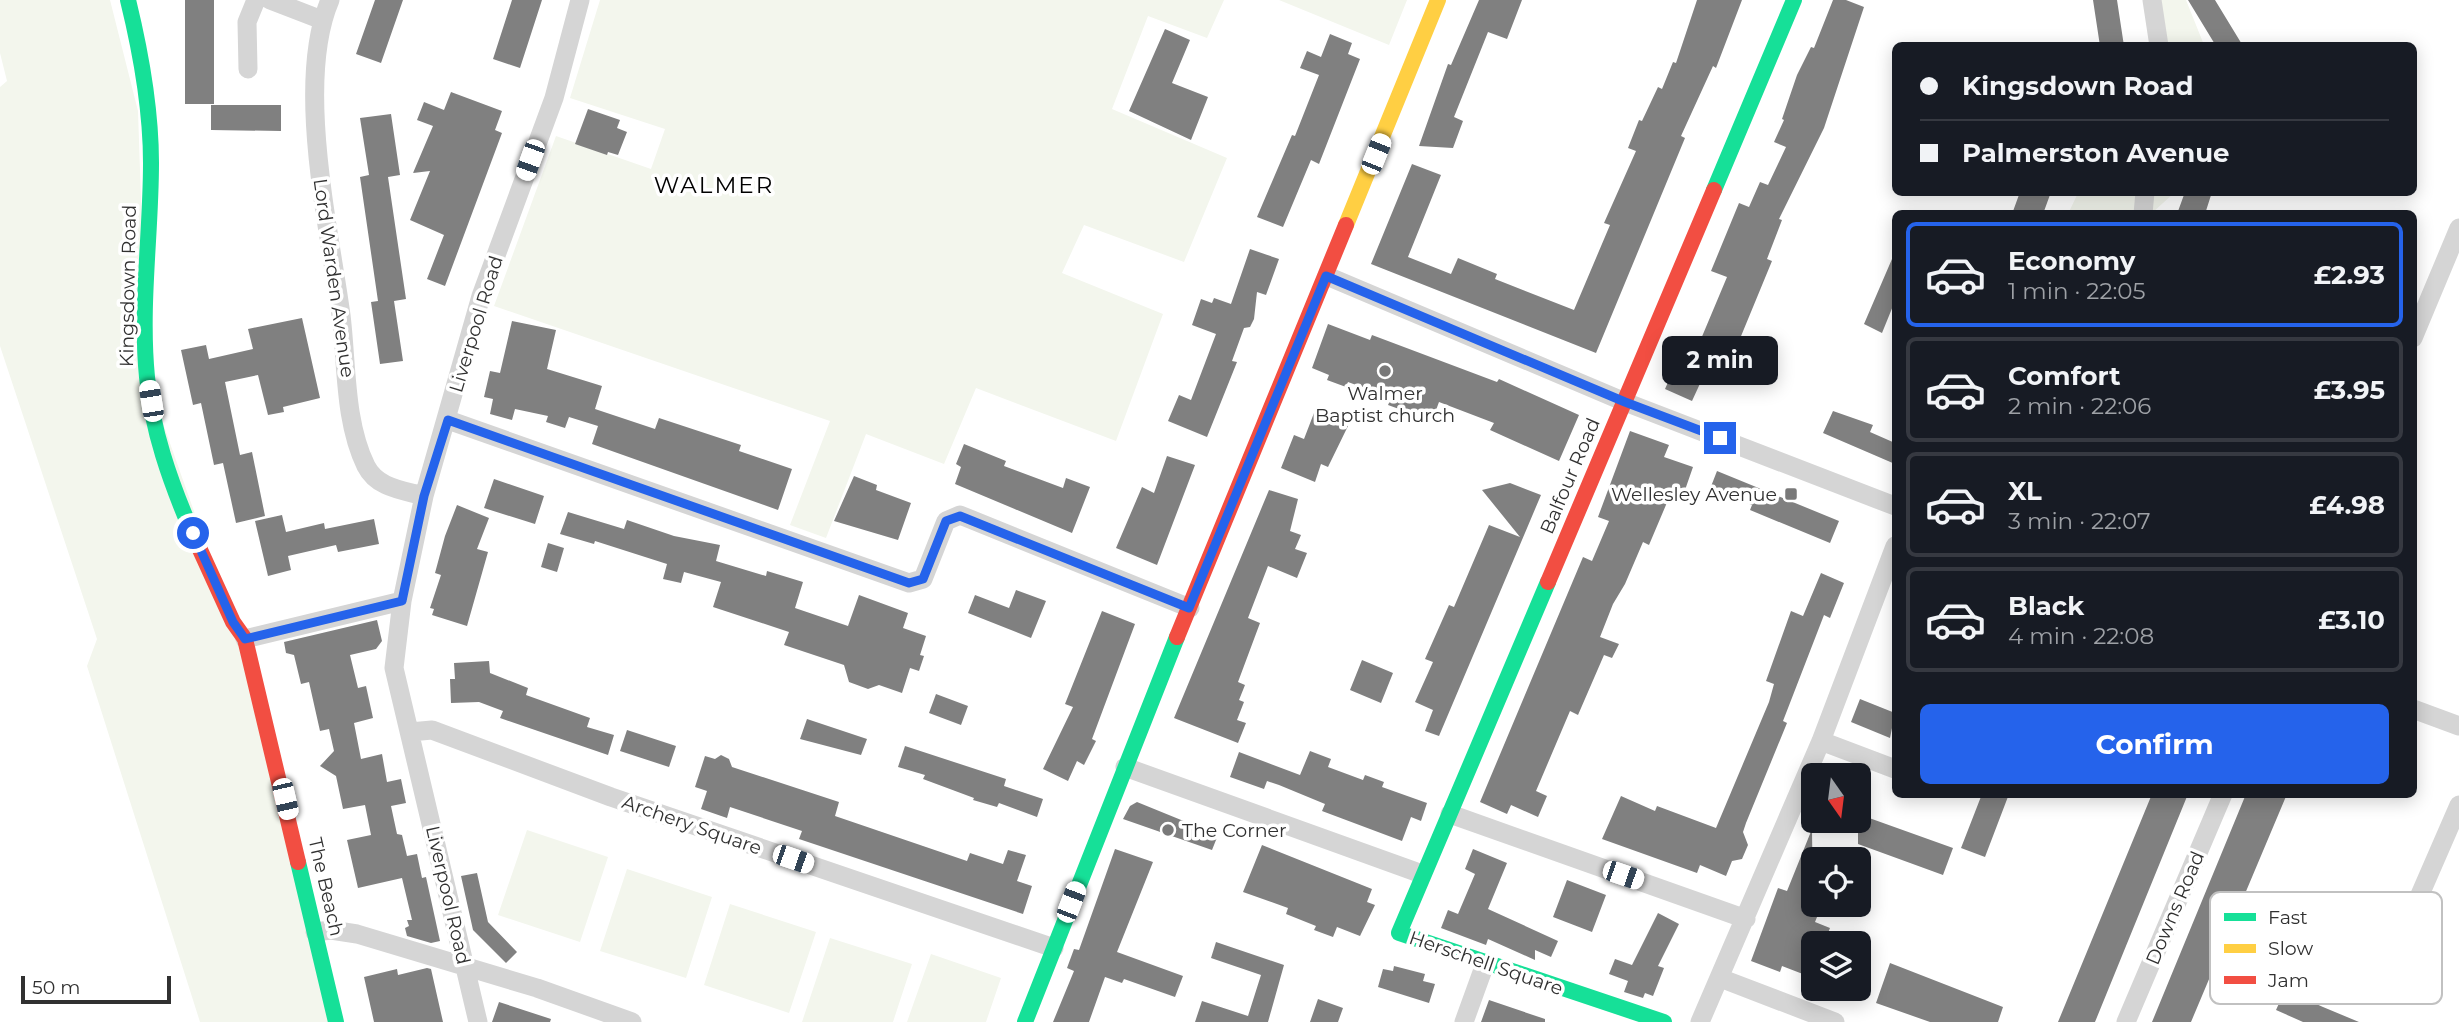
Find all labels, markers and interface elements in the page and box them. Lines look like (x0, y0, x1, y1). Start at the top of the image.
text: Kingsdown Road (1962, 70, 2194, 102)
car (1359, 131, 1394, 177)
car (513, 137, 548, 183)
text: Palmerston Avenue (1962, 137, 2230, 169)
district label: WALMER (654, 171, 774, 199)
street label: Lord Warden Avenue (309, 177, 359, 379)
street label: Kingsdown Road (115, 205, 141, 367)
icon: car (1924, 243, 1987, 306)
text: Economy (2008, 245, 2135, 277)
street label: Liverpool Road (444, 253, 508, 395)
text: £2.93 (2314, 259, 2385, 291)
text: 1 min · 22:05 (2008, 277, 2146, 305)
callout: 2 min (1662, 336, 1778, 386)
text: 2 min (1686, 346, 1754, 374)
icon: car (1924, 358, 1987, 421)
text: Comfort (2008, 360, 2120, 392)
marker: Walmer Baptist church (1377, 363, 1393, 379)
text: £3.95 (2314, 374, 2385, 406)
car (138, 379, 165, 423)
place label: Walmer Baptist church (1315, 382, 1455, 427)
text: 2 min · 22:06 (2008, 392, 2151, 420)
street label: Balfour Road (1535, 414, 1605, 538)
route end (1704, 422, 1736, 454)
icon: car (1924, 473, 1987, 536)
text: XL (2008, 475, 2042, 507)
place label: Wellesley Avenue (1611, 483, 1777, 506)
marker: Wellesley Avenue (1783, 486, 1799, 502)
text: £4.98 (2309, 489, 2385, 521)
text: 3 min · 22:07 (2008, 507, 2151, 535)
route start (177, 517, 209, 549)
icon: car (1924, 588, 1987, 651)
text: Black (2008, 590, 2084, 622)
text: £3.10 (2318, 604, 2385, 636)
text: 4 min · 22:08 (2008, 622, 2154, 650)
button: Confirm (1920, 704, 2389, 784)
north arrow (1801, 763, 1871, 833)
map controls (1801, 763, 1871, 1001)
car (271, 776, 300, 822)
street label: Archery Square (619, 790, 765, 860)
place label: The Corner (1182, 819, 1287, 842)
marker: The Corner (1160, 822, 1176, 838)
street label: Liverpool Road (421, 823, 475, 967)
street label: The Beach (304, 836, 348, 938)
car (770, 842, 817, 876)
button: locate (1801, 847, 1871, 917)
street label: Downs Road (2141, 848, 2209, 968)
car (1600, 858, 1647, 892)
car (1054, 879, 1089, 925)
legend (2210, 892, 2442, 1004)
text: Fast (2268, 906, 2308, 929)
street label: Herschell Square (1406, 926, 1566, 1000)
button: layers (1801, 931, 1871, 1001)
text: Slow (2268, 937, 2313, 960)
text: Jam (2267, 969, 2309, 992)
scale bar (21, 973, 172, 1005)
text: 50 m (32, 976, 80, 999)

